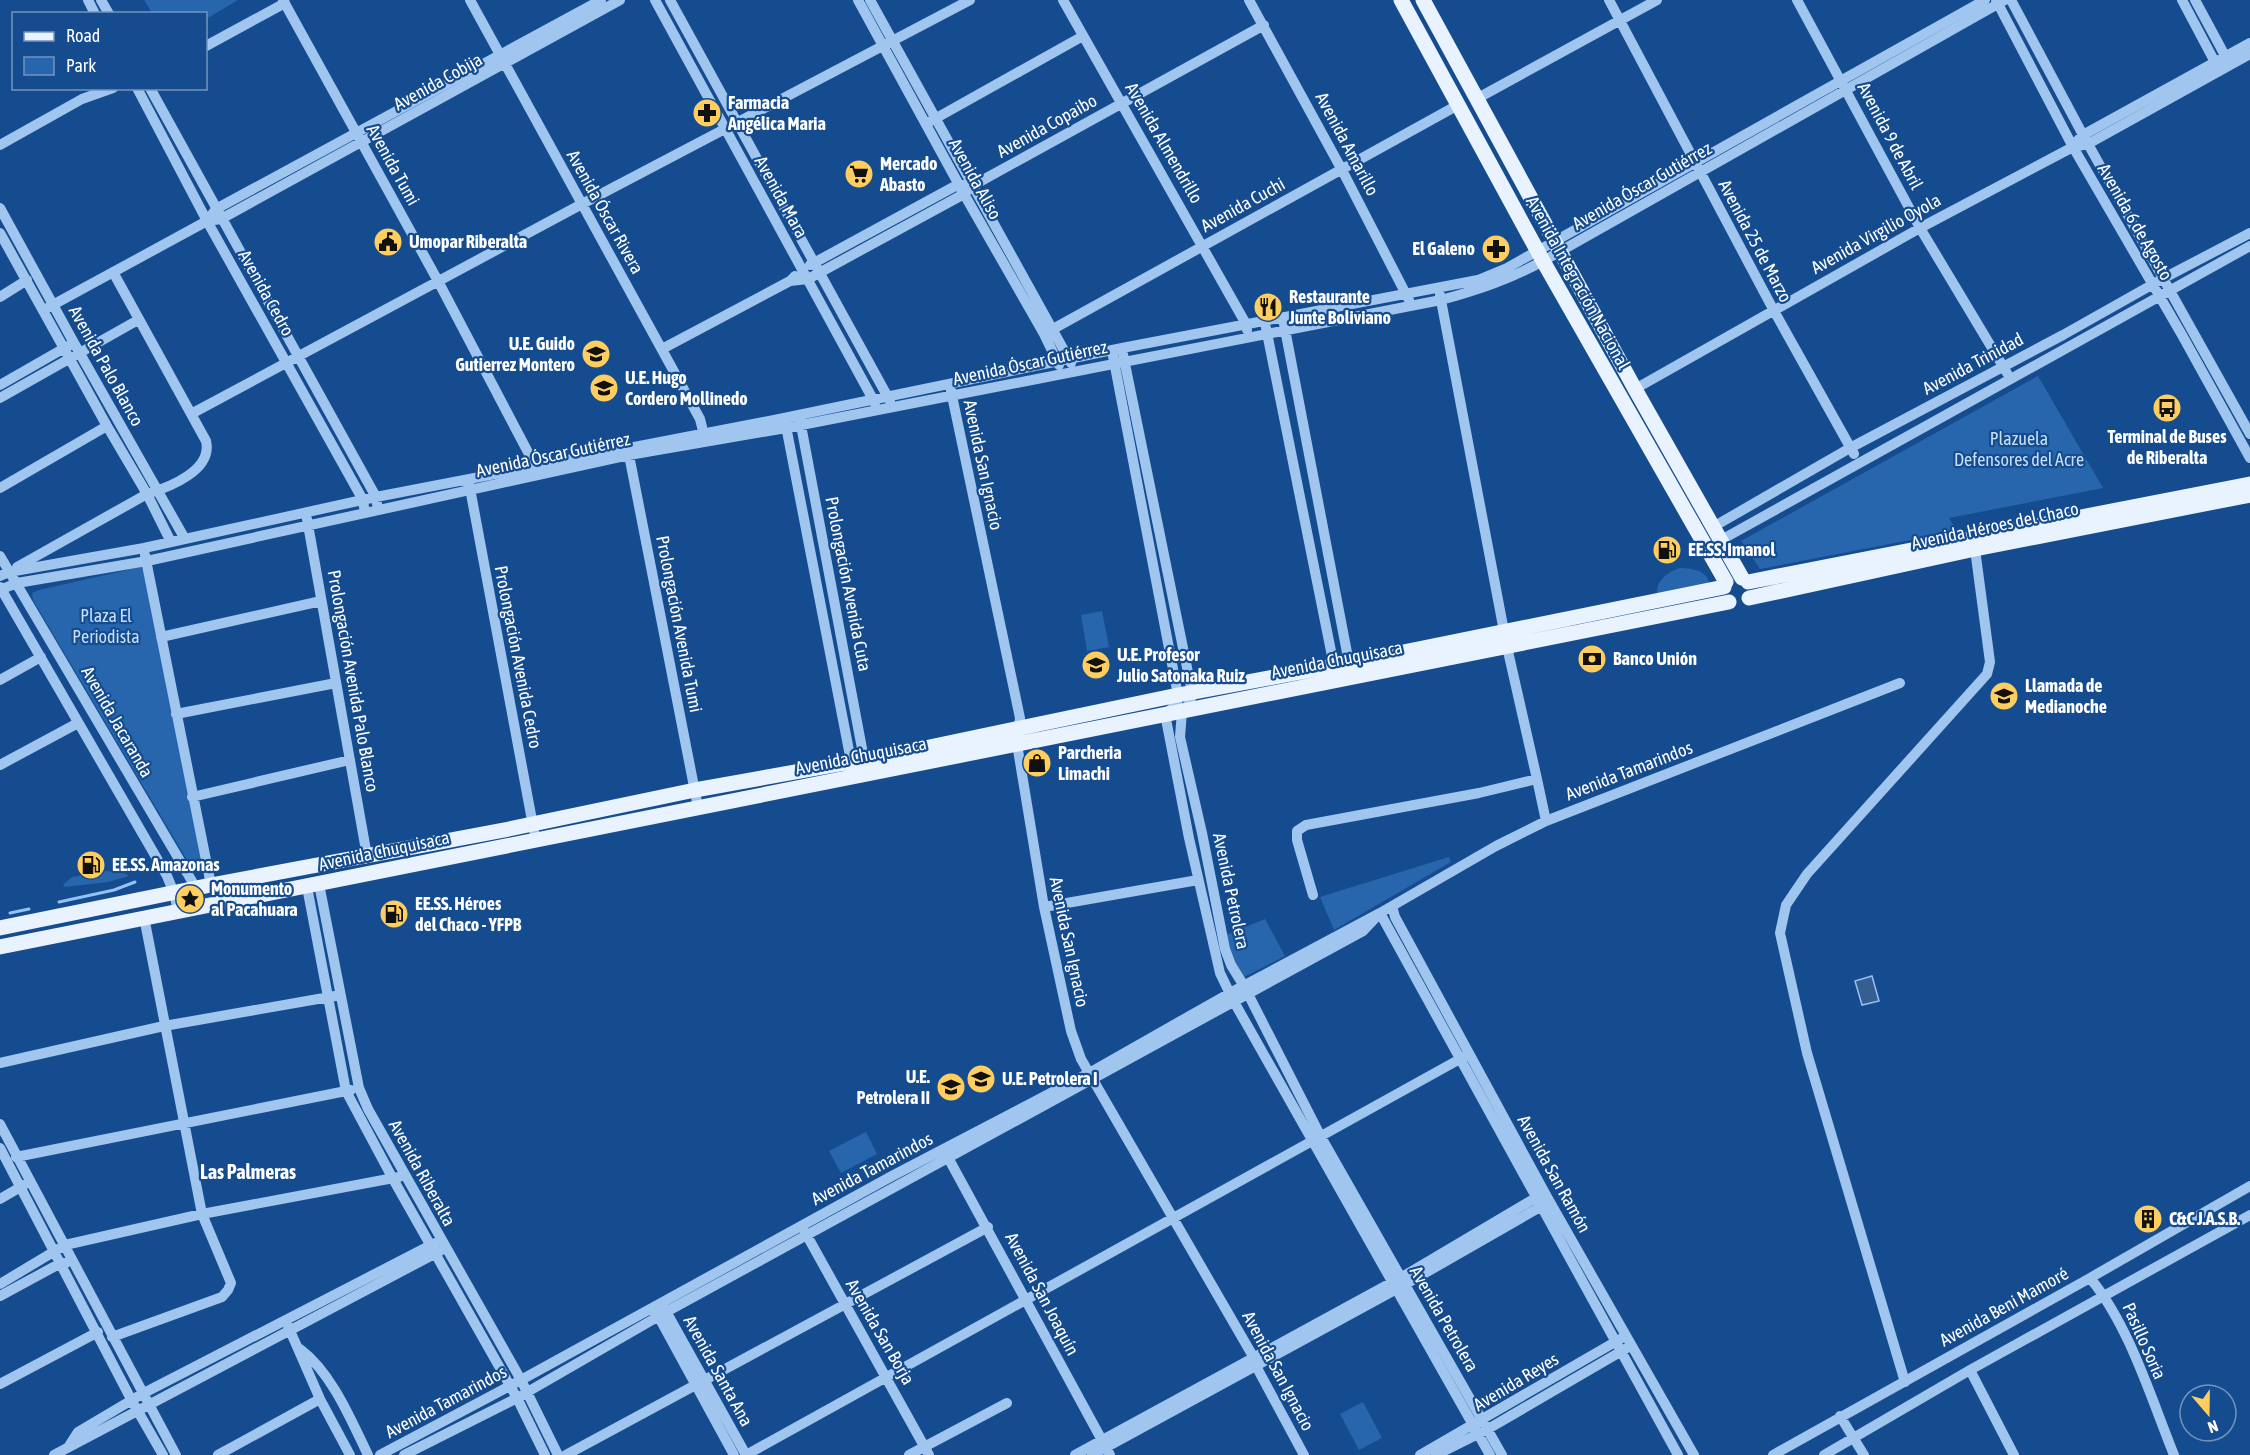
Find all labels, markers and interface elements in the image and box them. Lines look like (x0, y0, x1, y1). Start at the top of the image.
legend (12, 12, 207, 90)
text: Road (66, 25, 100, 46)
street label: Avenida Cobija (390, 49, 486, 115)
text: Park (66, 55, 96, 76)
street label: Avenida Almendrillo (1121, 79, 1207, 207)
street label: Avenida 9 de Abril (1853, 79, 1928, 193)
street label: Avenida Copaibo (993, 89, 1100, 162)
street label: Avenida Amarillo (1311, 89, 1383, 199)
place label: Farmacia Angélica Maria (727, 92, 826, 134)
pharmacy icon: Farmacia Angélica Maria (691, 97, 723, 129)
street label: Avenida Tumi (363, 121, 424, 209)
street label: Avenida Aliso (945, 135, 1006, 223)
street label: Avenida Óscar Gutiérrez (1568, 137, 1715, 234)
street label: Avenida Óscar Rivera (563, 146, 648, 277)
street label: Avenida Mara (750, 152, 812, 241)
place label: Mercado Abasto (879, 153, 938, 195)
supermarket icon: Mercado Abasto (843, 158, 875, 190)
street label: Avenida 6 de Agosto (2094, 160, 2177, 284)
street label: Avenida Cuchi (1197, 173, 1288, 236)
street label: Avenida 25 de Marzo (1714, 176, 1797, 306)
street label: Avenida Virgilio Oyola (1807, 189, 1944, 278)
street label: Avenida Integración Nacional (1522, 193, 1635, 373)
public building icon: Umopar Riberalta (372, 226, 404, 258)
place label: Umopar Riberalta (409, 231, 527, 252)
pharmacy icon: El Galeno (1480, 233, 1512, 265)
place label: El Galeno (1412, 238, 1475, 259)
street label: Avenida Cedro (234, 246, 299, 339)
place label: Restaurante Junte Boliviano (1288, 286, 1391, 328)
restaurant icon: Restaurante Junte Boliviano (1252, 291, 1284, 323)
street label: Avenida Palo Blanco (65, 302, 148, 430)
street label: Avenida Trinidad (1919, 328, 2027, 399)
place label: U.E. Guido Gutierrez Montero (455, 333, 575, 375)
street label: Avenida Óscar Gutiérrez (951, 336, 1109, 389)
school or university icon: U.E. Guido Gutierrez Montero (580, 338, 612, 370)
place label: U.E. Hugo Cordero Mollinedo (625, 367, 748, 409)
school or university icon: U.E. Hugo Cordero Mollinedo (588, 372, 620, 404)
bus stop icon: Terminal de Buses de Riberalta (2151, 392, 2183, 424)
street label: Avenida San Ignacio (959, 398, 1008, 532)
place label: Terminal de Buses de Riberalta (2107, 426, 2227, 468)
street label: Avenida Óscar Gutiérrez (474, 428, 632, 481)
park label: Plazuela Defensores del Acre (1954, 428, 2084, 470)
street label: Prolongación Avenida Cuta (821, 495, 876, 673)
street label: Avenida Héroes del Chaco (1910, 498, 2080, 553)
street label: Prolongación Avenida Tumi (652, 534, 707, 714)
fuel station icon: EE.SS. Imanol (1651, 534, 1683, 566)
place label: EE.SS. Imanol (1688, 539, 1775, 560)
street label: Prolongación Avenida Cedro (490, 564, 546, 750)
street label: Prolongación Avenida Palo Blanco (324, 568, 383, 793)
park label: Plaza El Periodista (72, 605, 140, 647)
street label: Avenida Chuquisaca (1270, 637, 1404, 683)
bank icon: Banco Unión (1576, 643, 1608, 675)
place label: U.E. Profesor Julio Satonaka Ruiz (1116, 644, 1245, 686)
place label: Banco Unión (1613, 648, 1697, 669)
school or university icon: U.E. Profesor Julio Satonaka Ruiz (1080, 649, 1112, 681)
street label: Avenida Jacaranda (77, 663, 158, 781)
place label: Llamada de Medianoche (2025, 675, 2107, 717)
school or university icon: Llamada de Medianoche (1988, 680, 2020, 712)
street label: Avenida Chuquisaca (794, 733, 928, 779)
street label: Avenida Tamarindos (1562, 737, 1695, 804)
place label: Parcheria Limachi (1058, 742, 1122, 784)
shop icon: Parcheria Limachi (1021, 747, 1053, 779)
street label: Avenida Chuquisaca (317, 826, 451, 875)
street label: Avenida Petrolera (1209, 831, 1254, 951)
fuel station icon: EE.SS. Amazonas (75, 849, 107, 881)
place label: EE.SS. Amazonas (112, 854, 220, 875)
street label: Avenida San Ignacio (1045, 875, 1094, 1009)
place label: Monumento al Pacahuara (211, 878, 298, 920)
place icon: Monumento al Pacahuara (174, 883, 206, 915)
place label: EE.SS. Héroes del Chaco - YFPB (415, 893, 522, 935)
fuel station icon: EE.SS. Héroes del Chaco - YFPB (378, 898, 410, 930)
school or university icon: U.E. Petrolera I (965, 1063, 997, 1095)
place label: U.E. Petrolera II (857, 1066, 930, 1108)
place label: U.E. Petrolera I (1002, 1068, 1098, 1089)
school or university icon: U.E. Petrolera II (935, 1071, 967, 1103)
street label: Avenida San Ramón (1513, 1111, 1595, 1236)
street label: Avenida Riberalta (385, 1116, 460, 1229)
street label: Avenida Tamarindos (808, 1128, 936, 1209)
district label: Las Palmeras (200, 1160, 296, 1183)
building icon: C&C J.A.S.B. (2132, 1203, 2164, 1235)
place label: C&C J.A.S.B. (2169, 1208, 2240, 1229)
street label: Avenida San Joaquín (1001, 1229, 1084, 1359)
street label: Avenida Petrolera (1406, 1262, 1483, 1375)
street label: Avenida Beni Mamoré (1936, 1263, 2072, 1351)
street label: Avenida San Borja (842, 1275, 919, 1388)
street label: Pasillo Soria (2118, 1299, 2171, 1382)
street label: Avenida San Ignacio (1238, 1307, 1319, 1434)
street label: Avenida Santa Ana (679, 1312, 757, 1430)
street label: Avenida Reyes (1470, 1348, 1562, 1415)
street label: Avenida Tamarindos (382, 1361, 510, 1442)
north arrow (2178, 1383, 2238, 1443)
text: N (2206, 1417, 2221, 1437)

